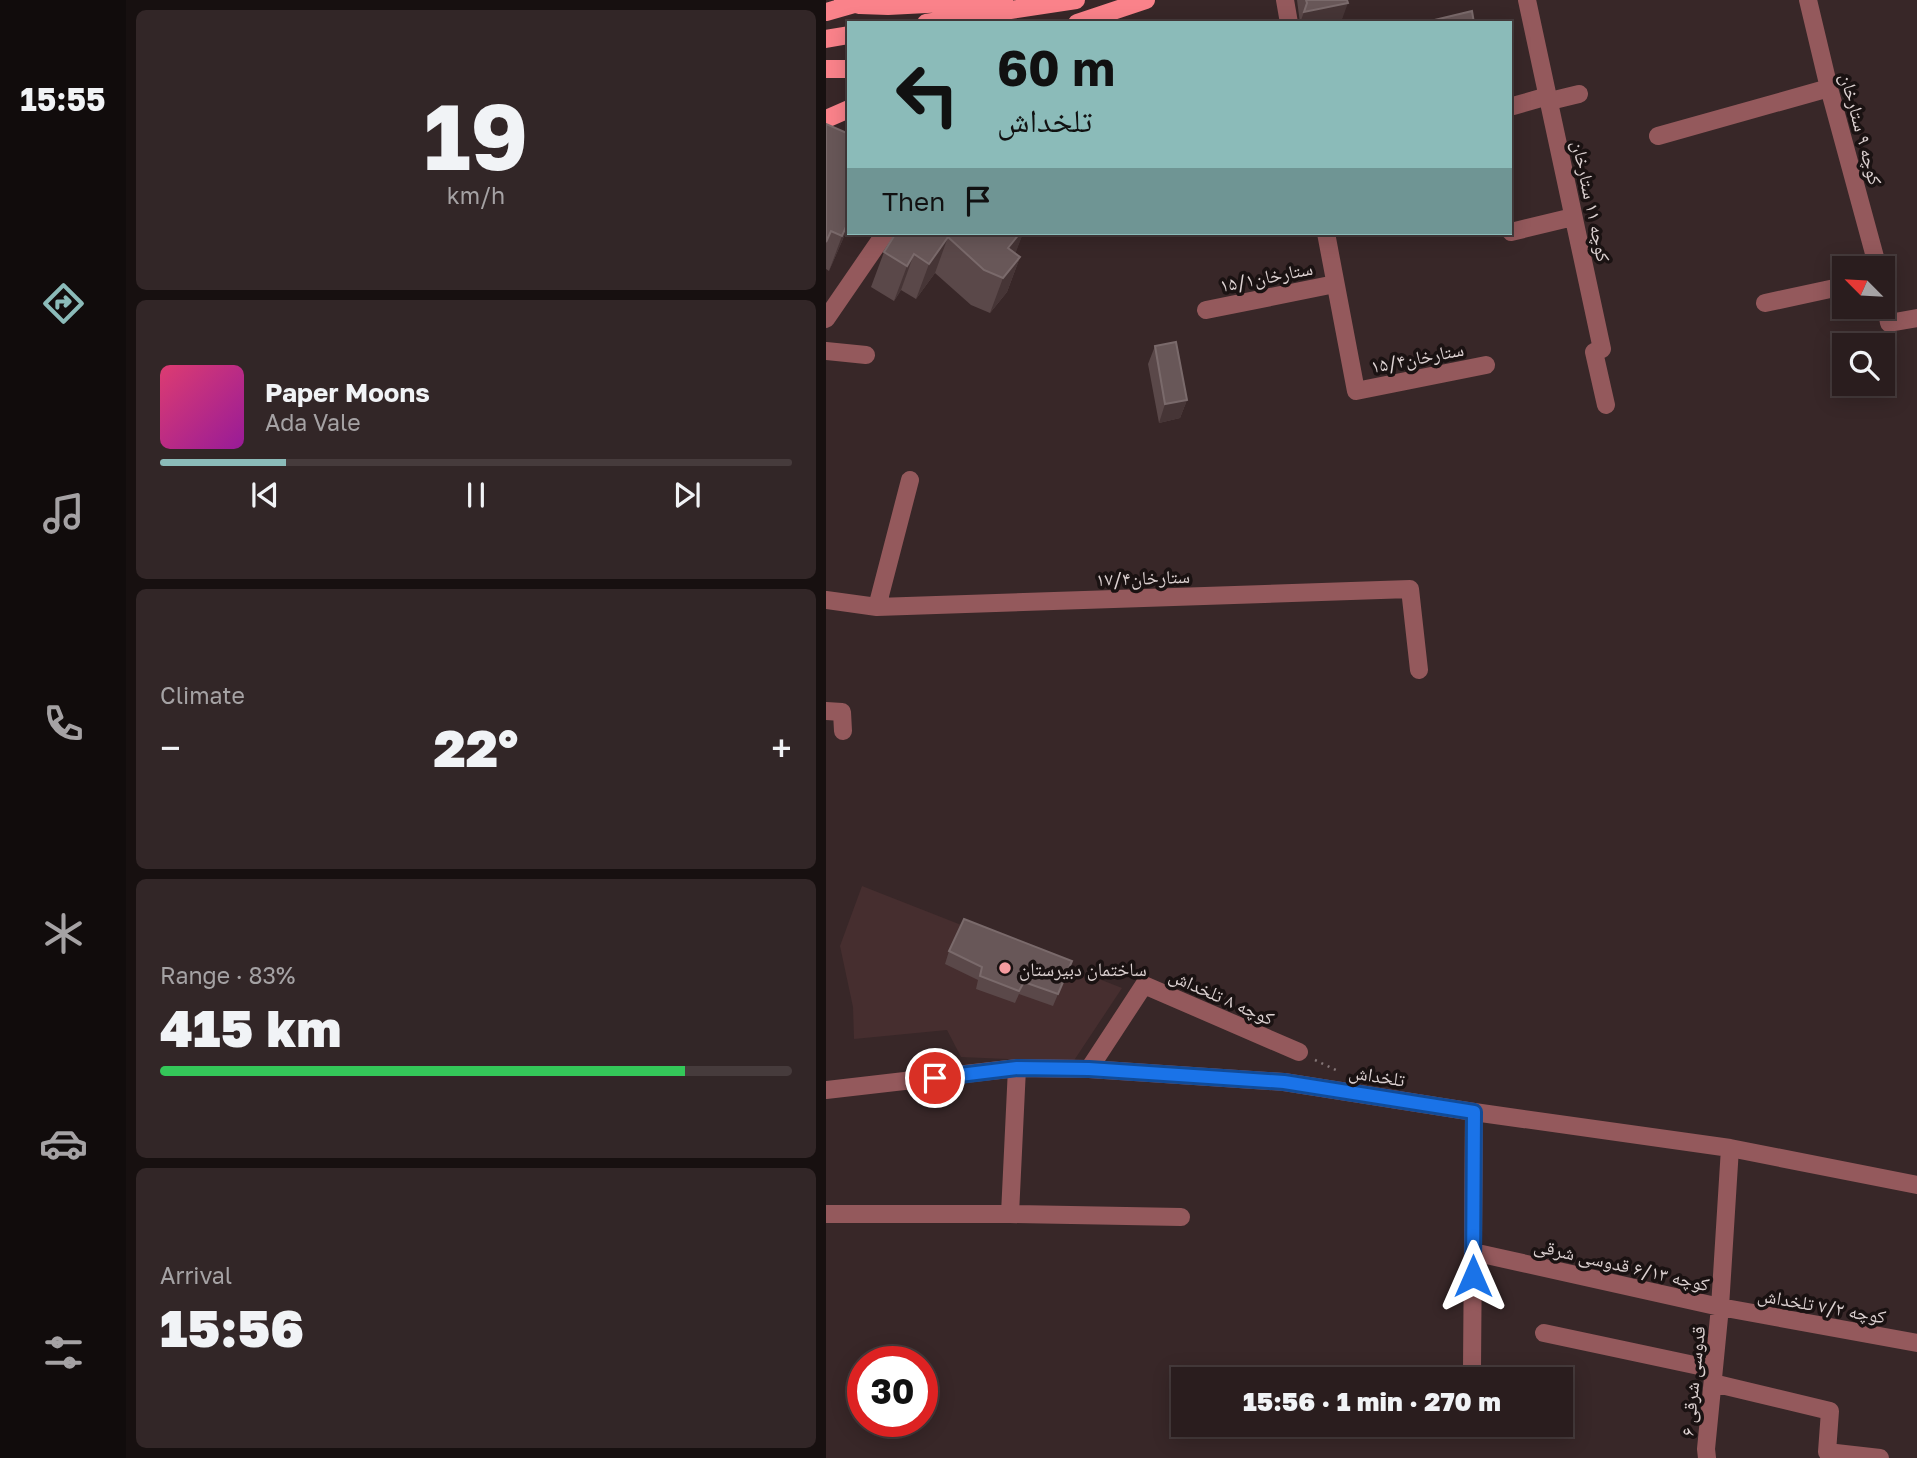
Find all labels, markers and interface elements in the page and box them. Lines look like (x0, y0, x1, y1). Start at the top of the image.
text: 60 m (997, 38, 1115, 97)
icon: left (882, 49, 973, 140)
street label: کوچه ۹ ستارخان (1835, 70, 1888, 188)
text: 15:55 (20, 80, 106, 118)
text: 19 (424, 81, 528, 190)
text: تلخداش (997, 101, 1092, 139)
street label: کوچه ۱۱ ستارخان (1567, 138, 1616, 264)
text: km/h (447, 181, 505, 209)
icon: arrive (959, 182, 997, 220)
text: Then (882, 186, 945, 217)
street label: ستارخان۱۵/۱ (1218, 256, 1315, 297)
north arrow (1832, 256, 1895, 318)
map controls (1832, 256, 1895, 396)
icon: directions (39, 279, 88, 328)
button: search (1832, 333, 1895, 396)
street label: ستارخان۱۵/۴ (1369, 337, 1466, 378)
text: Paper Moons (265, 377, 430, 408)
text: Ada Vale (265, 408, 361, 436)
icon: previous (246, 476, 284, 514)
icon: pause (457, 476, 495, 514)
icon: next (668, 476, 706, 514)
icon: music (39, 489, 88, 538)
street label: ستارخان۱۷/۴ (1096, 564, 1191, 591)
text: Climate (160, 681, 245, 709)
icon: phone (39, 699, 88, 748)
text: 22° (434, 716, 518, 778)
text: − (160, 725, 181, 770)
text: + (771, 725, 792, 770)
icon: climate (39, 909, 88, 958)
place label: ساختمان دبیرستان (1019, 957, 1147, 981)
marker: ساختمان دبیرستان (997, 960, 1013, 976)
text: Range · 83% (160, 961, 295, 989)
street label: کوچه ۸ تلخداش (1166, 963, 1278, 1030)
text: 415 km (160, 996, 342, 1058)
pin (905, 1048, 965, 1108)
icon: arrive (916, 1059, 954, 1097)
street label: تلخداش (1347, 1059, 1407, 1092)
icon: car (39, 1119, 88, 1168)
street label: کوچه ۶/۱۳ قدوسی شرقی (1532, 1233, 1712, 1296)
position arrow (1436, 1239, 1510, 1313)
text: Arrival (160, 1261, 232, 1289)
street label: کوچه ۷/۲ تلخداش (1756, 1282, 1888, 1329)
text: 15:56 (160, 1296, 304, 1358)
street label: قدوسی شرقی ۶ (1675, 1325, 1710, 1437)
icon: filters (39, 1328, 88, 1377)
speed limit sign: 30 (847, 1346, 938, 1437)
text: 15:56 · 1 min · 270 m (1243, 1386, 1501, 1417)

